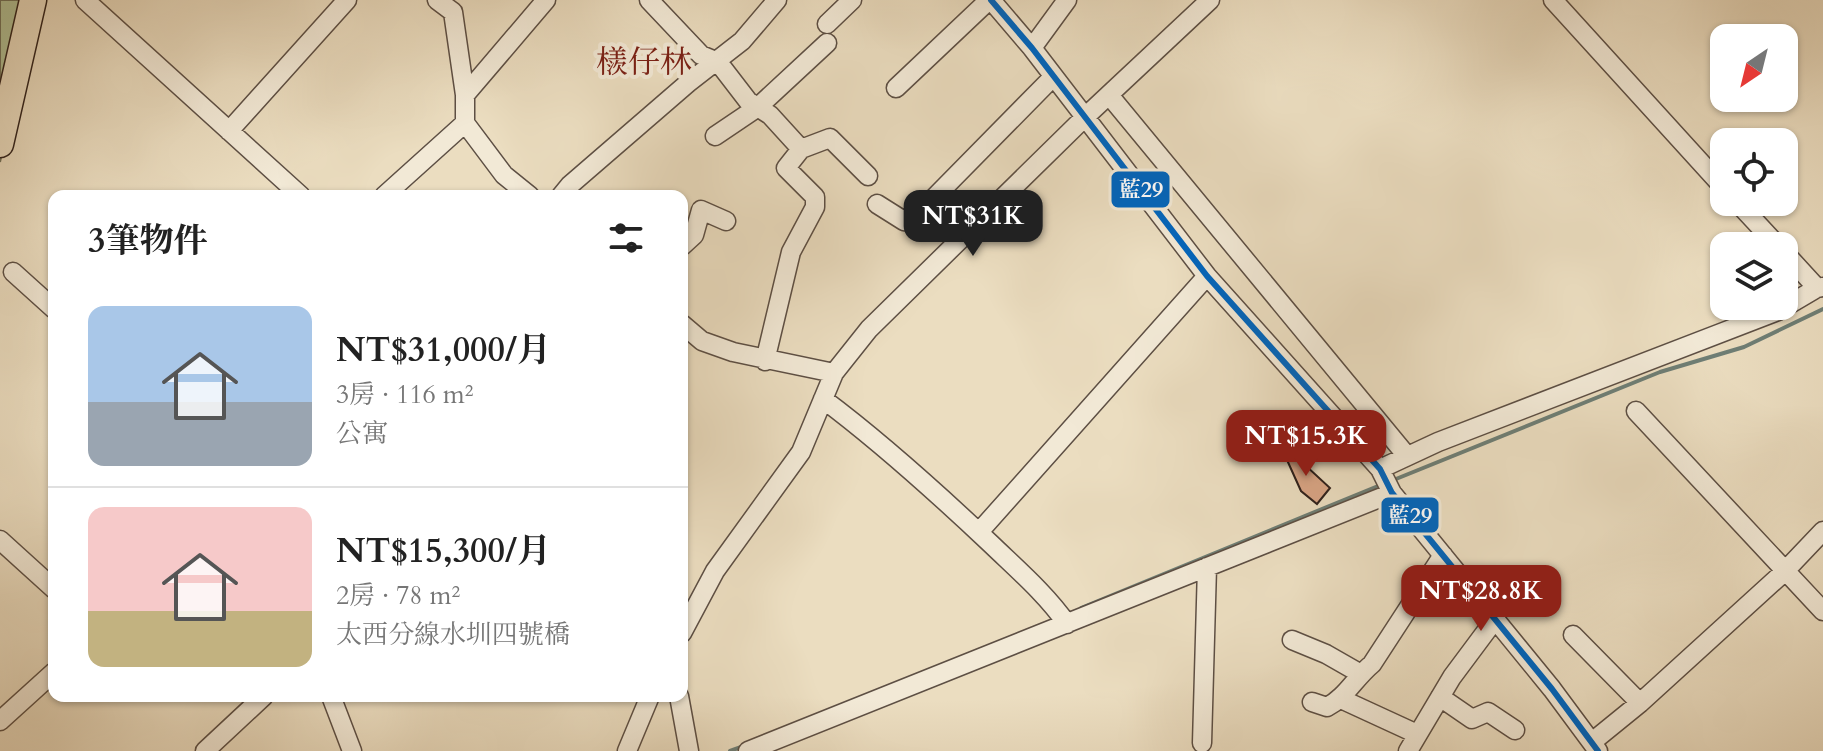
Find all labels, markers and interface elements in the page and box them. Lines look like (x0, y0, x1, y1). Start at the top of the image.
north arrow (1710, 24, 1798, 112)
map controls (1710, 24, 1798, 320)
district label: 檨仔林 (596, 41, 692, 85)
button: locate (1710, 128, 1798, 216)
line badge: 藍29 (1110, 170, 1171, 209)
text: 藍29 (1119, 175, 1163, 205)
pin: NT$31K (908, 190, 1038, 258)
text: NT$31K (922, 198, 1024, 233)
icon: filters (604, 216, 648, 260)
text: 3筆物件 (88, 218, 207, 264)
button: layers (1710, 232, 1798, 320)
text: NT$31,000/月 (336, 327, 551, 373)
icon: home (152, 338, 248, 434)
text: 3房 · 116 m² (336, 377, 474, 412)
pin: NT$15.3K (1223, 410, 1389, 478)
text: 公寓 (336, 416, 388, 451)
text: NT$15.3K (1244, 418, 1368, 453)
line badge: 藍29 (1380, 496, 1440, 534)
text: 藍29 (1388, 501, 1432, 531)
text: NT$15,300/月 (336, 528, 551, 574)
icon: home (152, 539, 248, 635)
pin: NT$28.8K (1398, 565, 1564, 633)
text: NT$28.8K (1419, 573, 1543, 608)
text: 2房 · 78 m² (336, 578, 460, 613)
text: 太西分線水圳四號橋 (336, 617, 570, 652)

